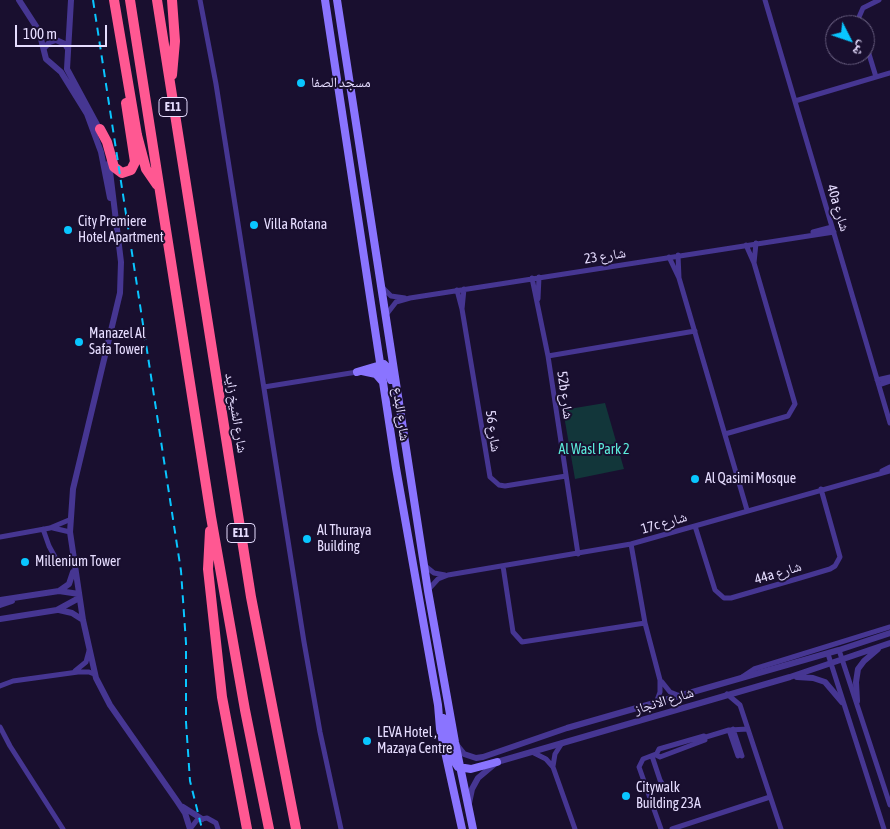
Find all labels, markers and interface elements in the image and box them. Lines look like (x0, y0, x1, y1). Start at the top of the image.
scale bar (18, 15, 110, 47)
north arrow (825, 15, 875, 65)
text: 100 m (23, 25, 57, 42)
text: ش (850, 38, 871, 60)
place label: مسجد الصفا (311, 75, 371, 91)
marker: مسجد الصفا (295, 77, 307, 89)
road number: E11 (159, 98, 187, 116)
street label: 40a شارع (823, 182, 853, 234)
place label: City Premiere Hotel Apartment (78, 214, 164, 246)
place label: Villa Rotana (264, 217, 327, 233)
marker: Villa Rotana (248, 219, 260, 231)
marker: City Premiere Hotel Apartment (62, 224, 74, 236)
street label: شارع 23 (583, 244, 627, 268)
place label: Manazel Al Safa Tower (89, 326, 146, 358)
marker: Manazel Al Safa Tower (73, 336, 85, 348)
street label: 52b شارع (553, 370, 577, 420)
street label: شارع الشيخ زايد (221, 372, 251, 454)
street label: شارع البدع (389, 386, 413, 442)
street label: شارع 56 (482, 409, 504, 453)
park label: Al Wasl Park 2 (558, 442, 630, 458)
place label: Al Qasimi Mosque (705, 471, 796, 487)
marker: Al Qasimi Mosque (689, 473, 701, 485)
street label: 17c شارع (639, 508, 689, 538)
place label: Al Thuraya Building (317, 523, 371, 556)
road number: E11 (227, 524, 255, 542)
marker: Al Thuraya Building (301, 533, 313, 545)
place label: Millenium Tower (35, 554, 120, 570)
marker: Millenium Tower (19, 556, 31, 568)
street label: 44a شارع (752, 558, 804, 588)
street label: شارع الانجاز (632, 684, 696, 718)
place label: LEVA Hotel , Mazaya Centre (377, 725, 452, 758)
marker: LEVA Hotel , Mazaya Centre (361, 735, 373, 747)
place label: Citywalk Building 23A (636, 780, 701, 812)
marker: Citywalk Building 23A (620, 790, 632, 802)

